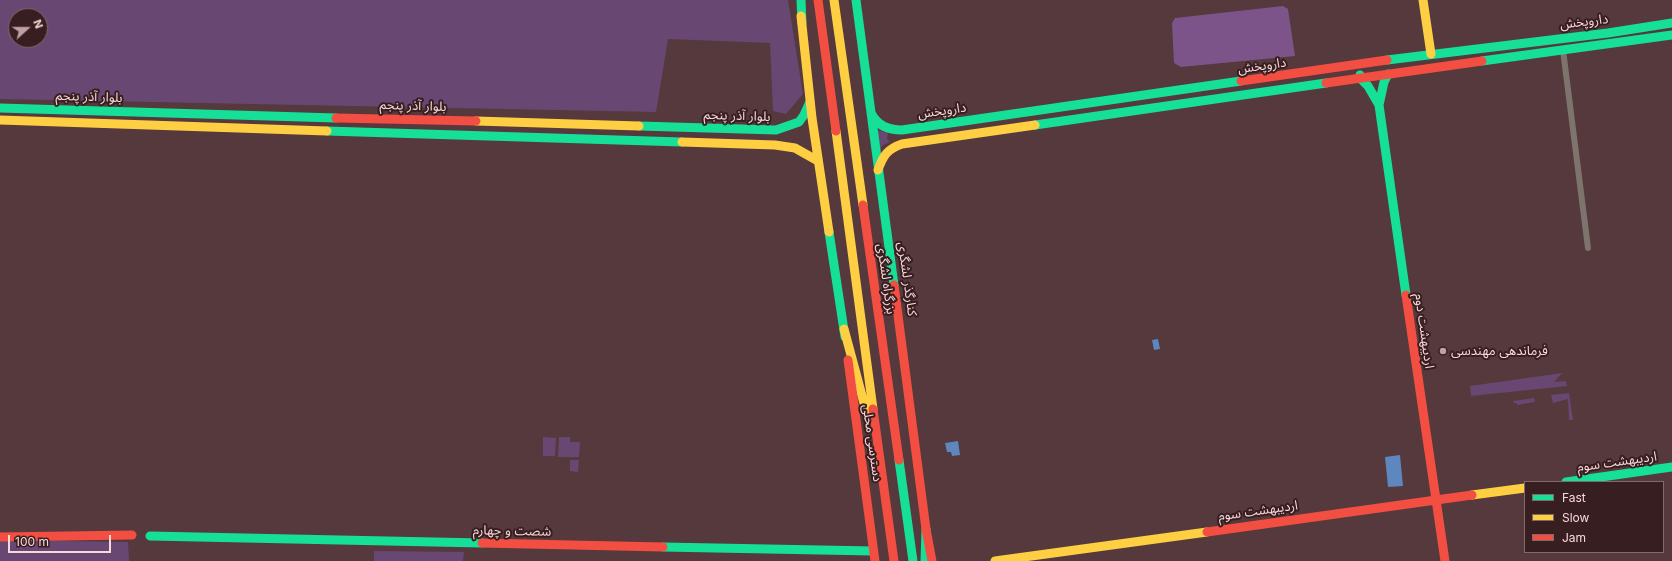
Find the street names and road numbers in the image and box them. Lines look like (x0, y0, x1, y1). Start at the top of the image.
street label: داروپخش (1559, 11, 1609, 33)
street label: داروپخش (1237, 55, 1287, 77)
street label: بلوار آذر پنجم (55, 88, 123, 106)
street label: بلوار آذر پنجم (379, 97, 447, 115)
street label: داروپخش (917, 100, 967, 122)
street label: بلوار آذر پنجم (703, 107, 771, 125)
street label: کنارگذر لشگری (894, 241, 920, 317)
street label: بزرگراه لشگری (873, 243, 899, 315)
street label: اردیبهشت دوم (1411, 292, 1437, 370)
street label: دسترسی محلی (859, 403, 885, 483)
street label: اردیبهشت سوم (1576, 449, 1658, 475)
street label: اردیبهشت سوم (1217, 498, 1299, 524)
street label: شصت و چهارم (473, 523, 551, 539)

